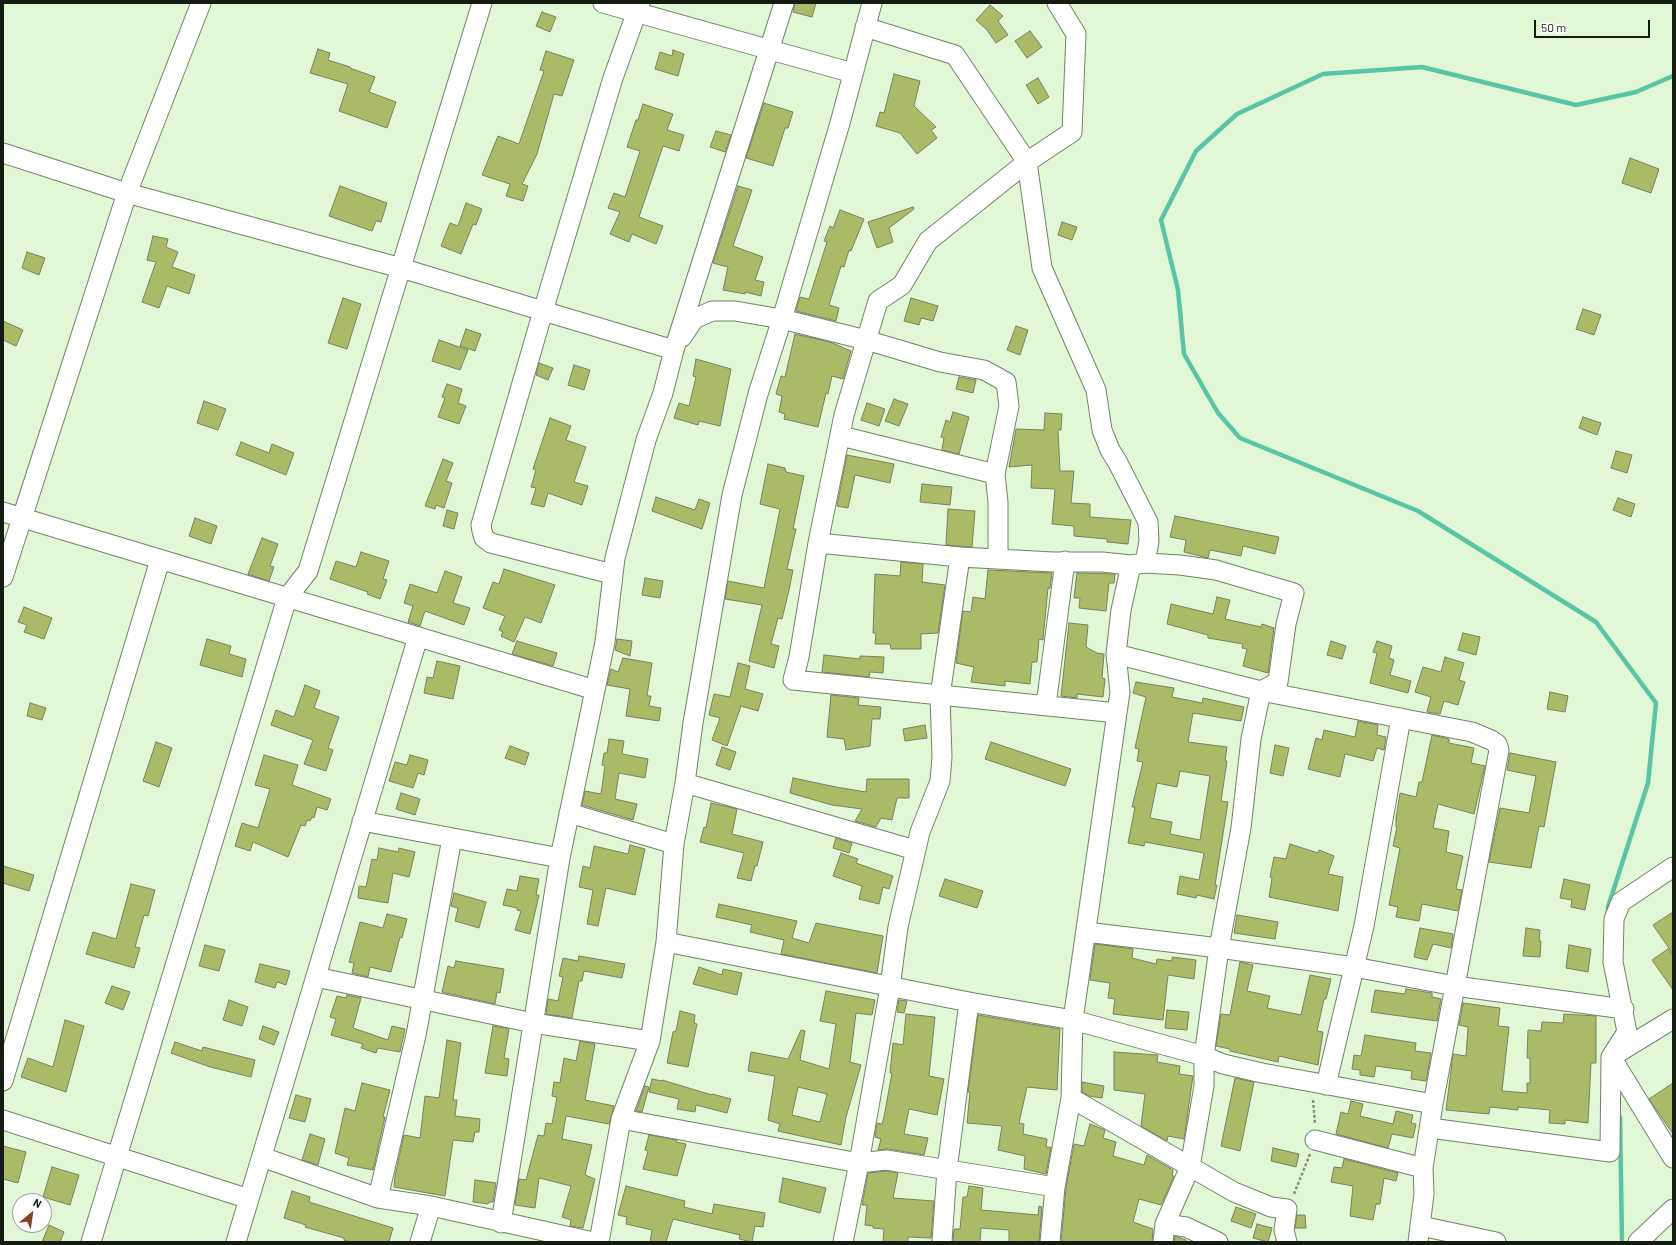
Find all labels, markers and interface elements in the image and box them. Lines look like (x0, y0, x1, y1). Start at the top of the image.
scale bar (1536, 12, 1652, 38)
text: 50 m (1541, 20, 1566, 34)
north arrow (12, 1193, 52, 1233)
text: N (31, 1195, 44, 1210)

